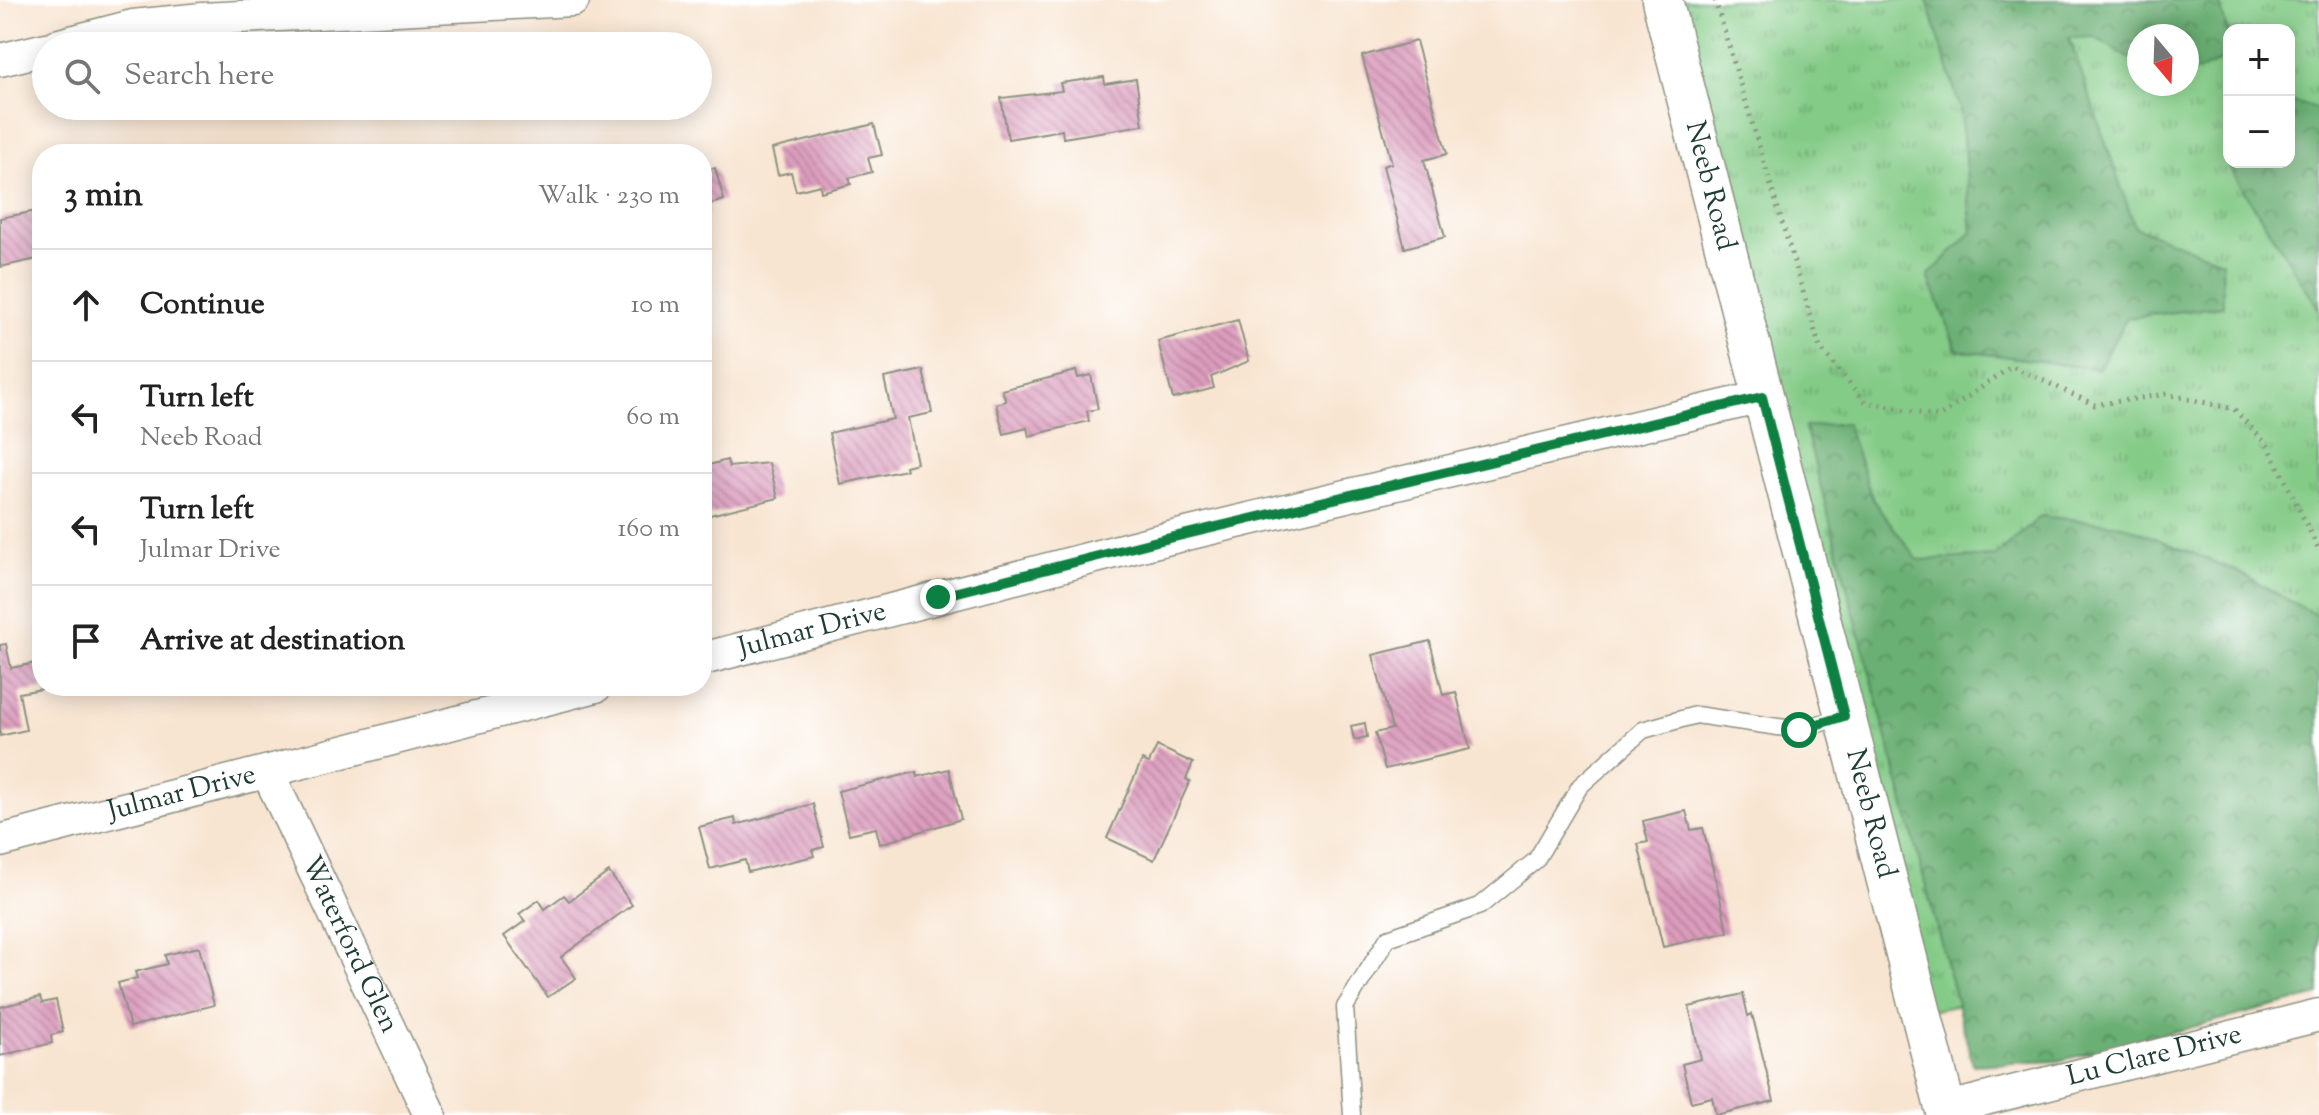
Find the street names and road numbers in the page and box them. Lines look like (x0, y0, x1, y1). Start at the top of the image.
street label: Neeb Road (1674, 117, 1745, 255)
street label: Julmar Drive (732, 592, 891, 669)
street label: Neeb Road (1834, 745, 1906, 883)
street label: Julmar Drive (102, 755, 260, 833)
street label: Waterford Glen (290, 849, 409, 1040)
street label: Lu Clare Drive (2063, 1015, 2246, 1098)

